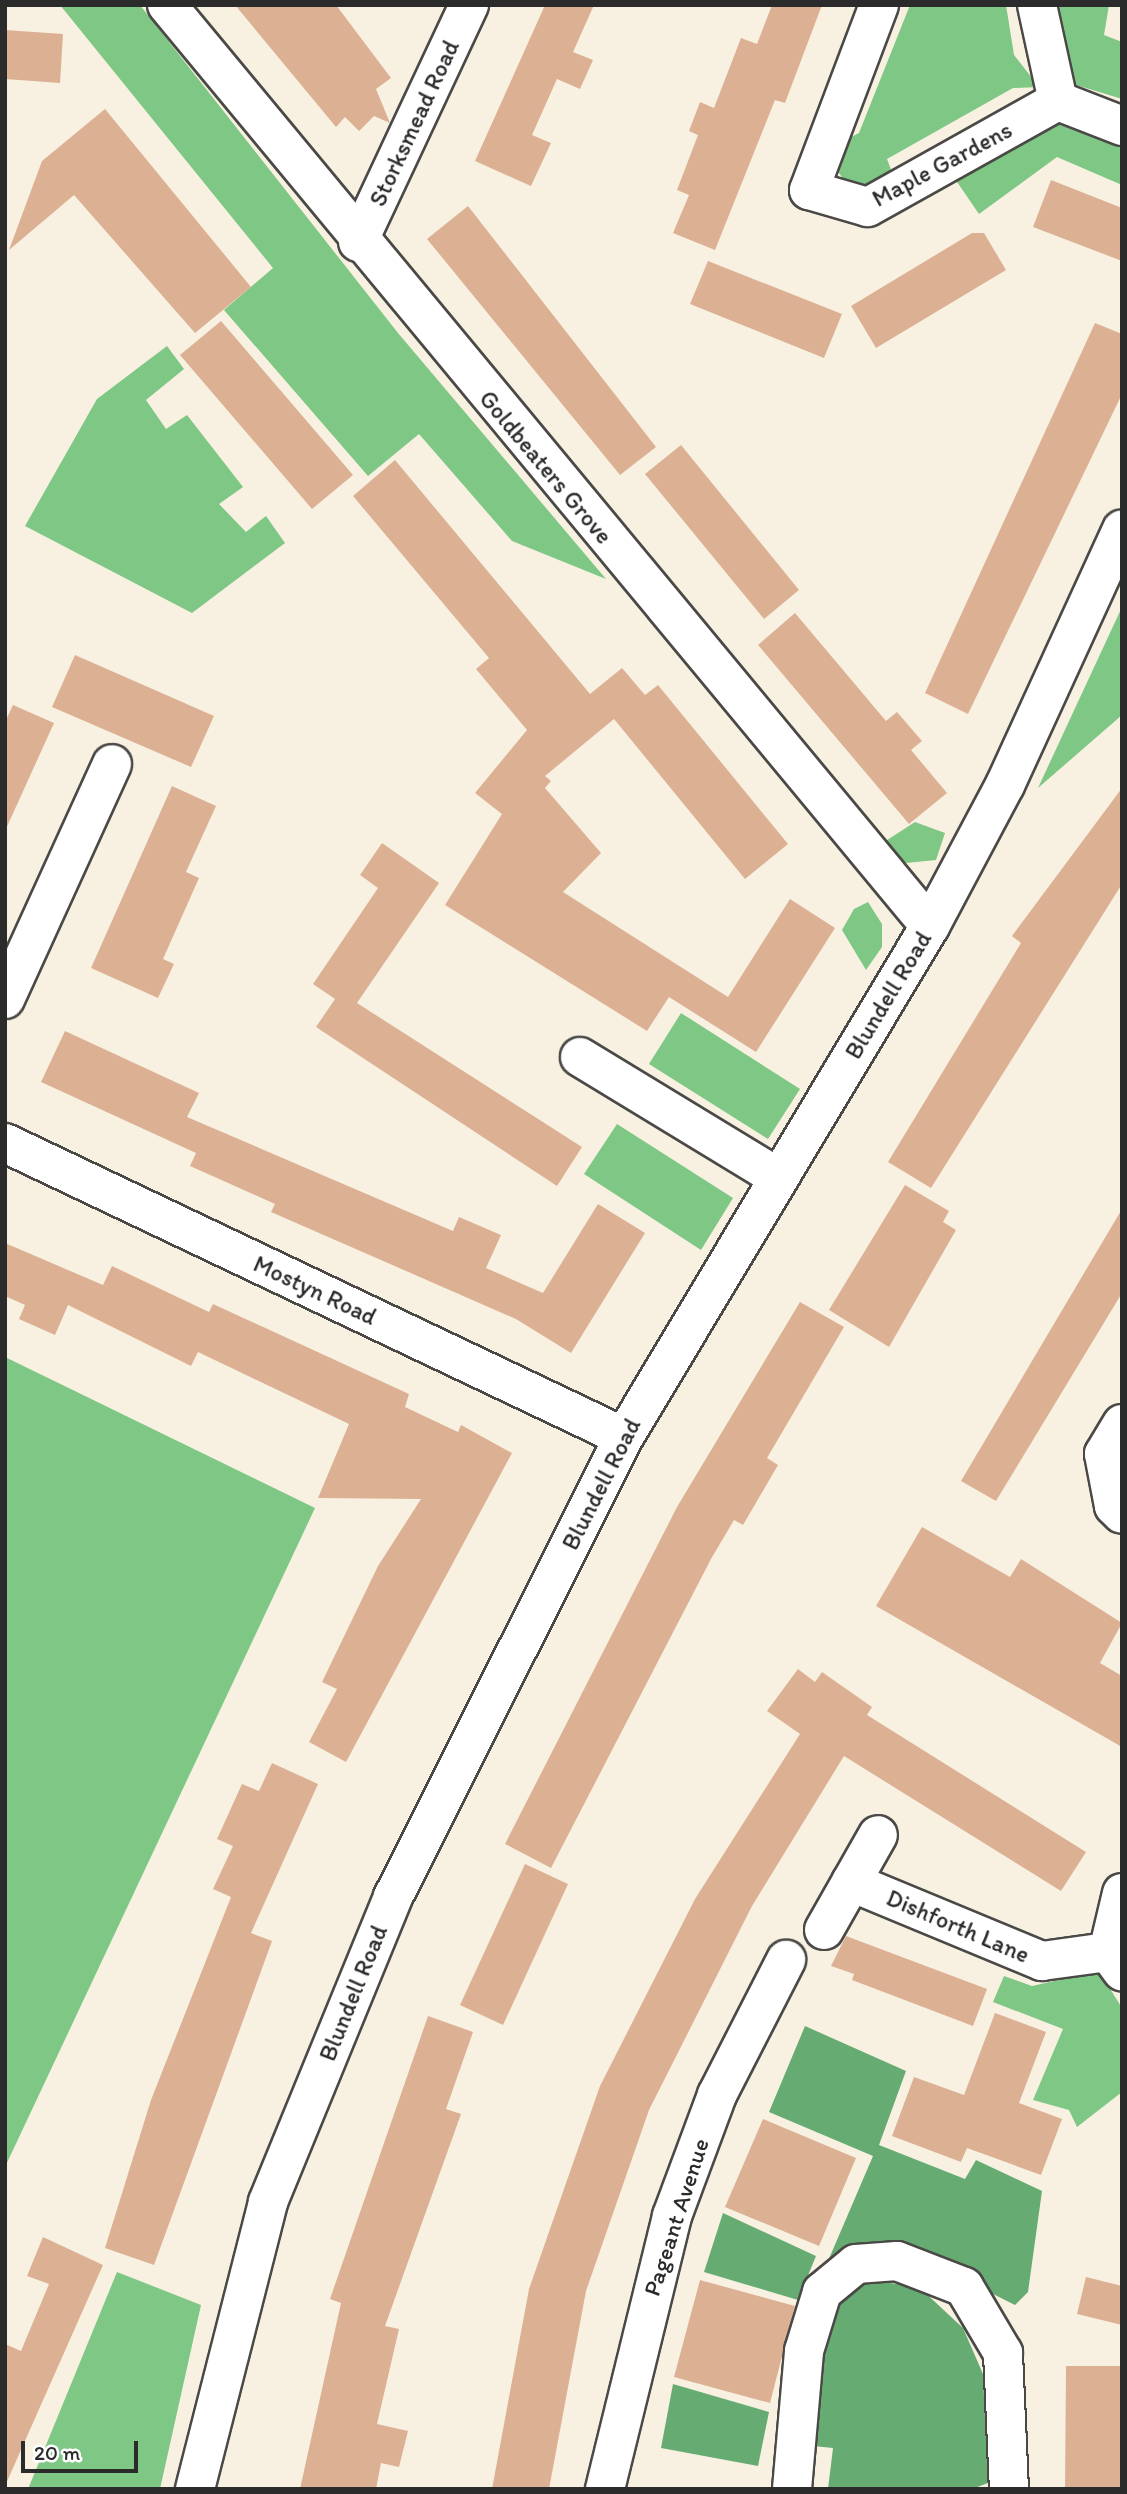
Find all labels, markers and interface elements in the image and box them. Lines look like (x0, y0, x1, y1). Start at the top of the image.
street label: Storksmead Road (363, 35, 465, 211)
street label: Maple Gardens (867, 115, 1017, 213)
street label: Goldbeaters Grove (473, 384, 619, 550)
street label: Blundell Road (839, 926, 937, 1064)
street label: Mostyn Road (249, 1249, 381, 1331)
street label: Blundell Road (556, 1414, 646, 1554)
street label: Dishforth Lane (882, 1883, 1034, 1969)
street label: Blundell Road (313, 1921, 393, 2065)
street label: Pageant Avenue (637, 2135, 715, 2299)
scale bar (24, 2428, 142, 2472)
text: 20 m (34, 2440, 80, 2465)

